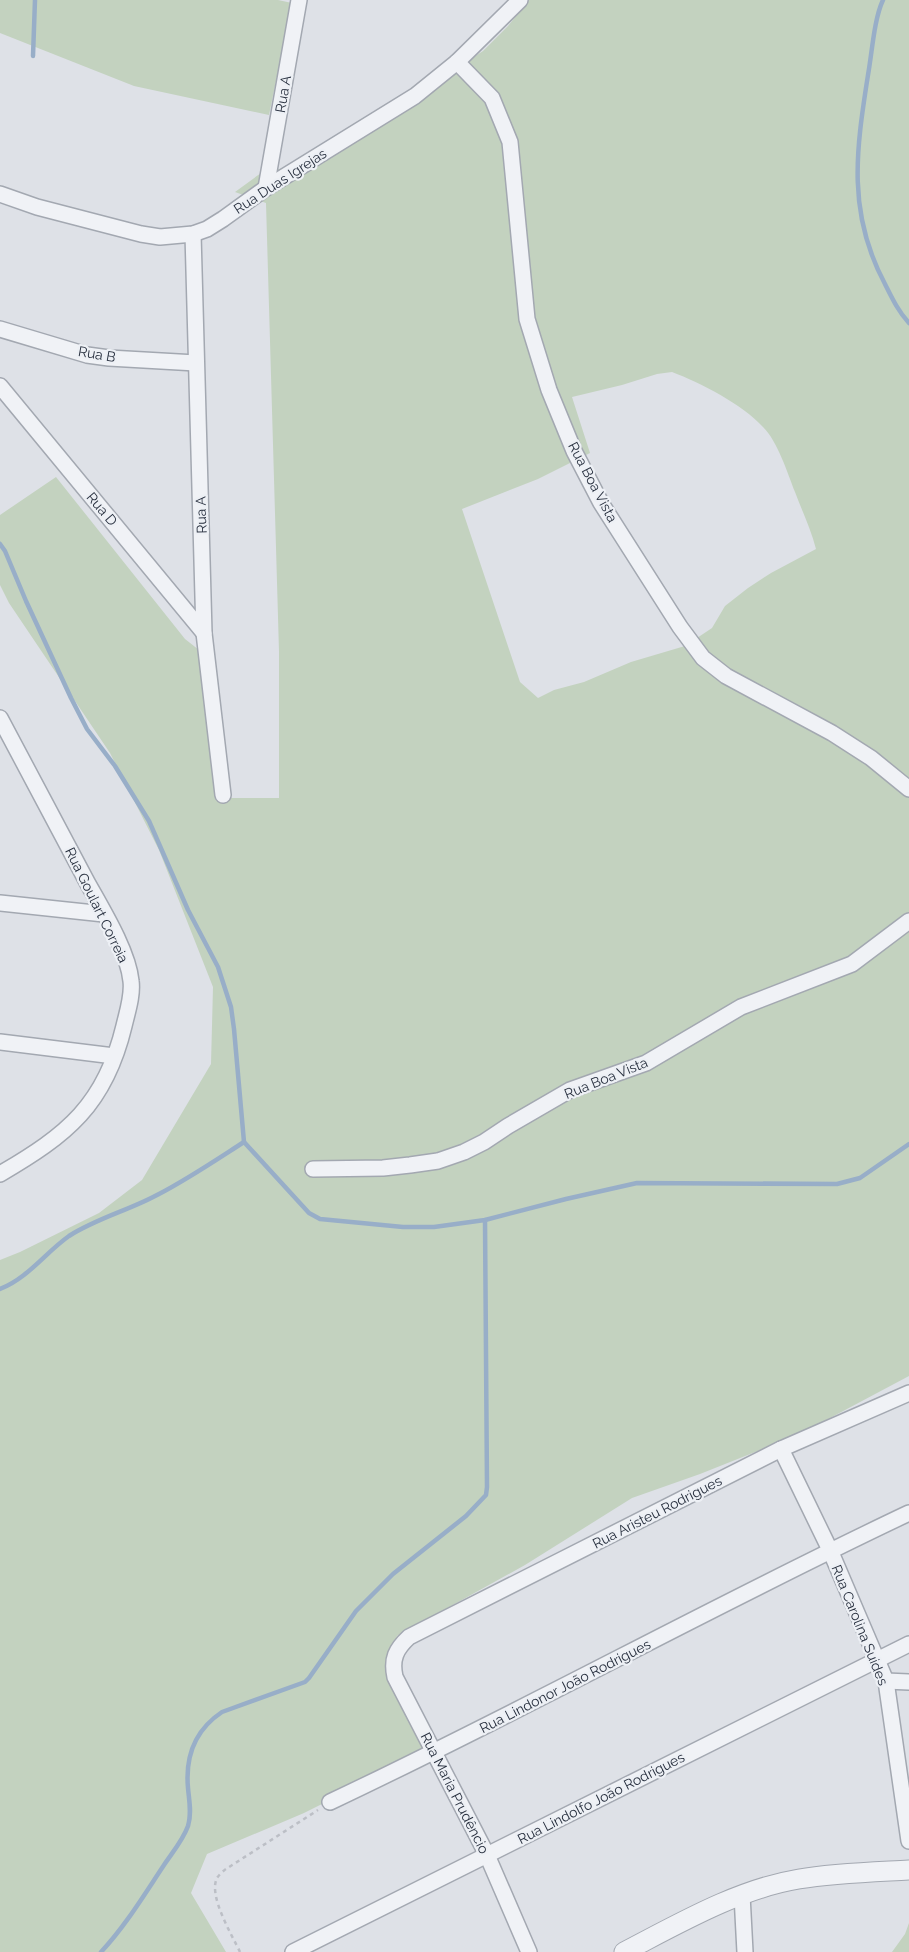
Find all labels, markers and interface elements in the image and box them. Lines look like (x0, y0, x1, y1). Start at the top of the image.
street label: Rua A (272, 74, 294, 114)
street label: Rua Duas Igrejas (231, 145, 330, 217)
street label: Rua B (77, 343, 117, 365)
street label: Rua Boa Vista (565, 439, 621, 525)
street label: Rua D (83, 489, 121, 529)
street label: Rua A (192, 495, 210, 534)
street label: Rua Goulart Correia (62, 845, 132, 965)
street label: Rua Boa Vista (562, 1054, 650, 1102)
street label: Rua Aristeu Rodrigues (590, 1472, 724, 1552)
street label: Rua Carolina Suides (828, 1562, 892, 1688)
street label: Rua Lindonor João Rodrigues (477, 1636, 653, 1736)
street label: Rua Maria Prudêncio (418, 1730, 492, 1856)
street label: Rua Lindolfo João Rodrigues (515, 1749, 687, 1847)

